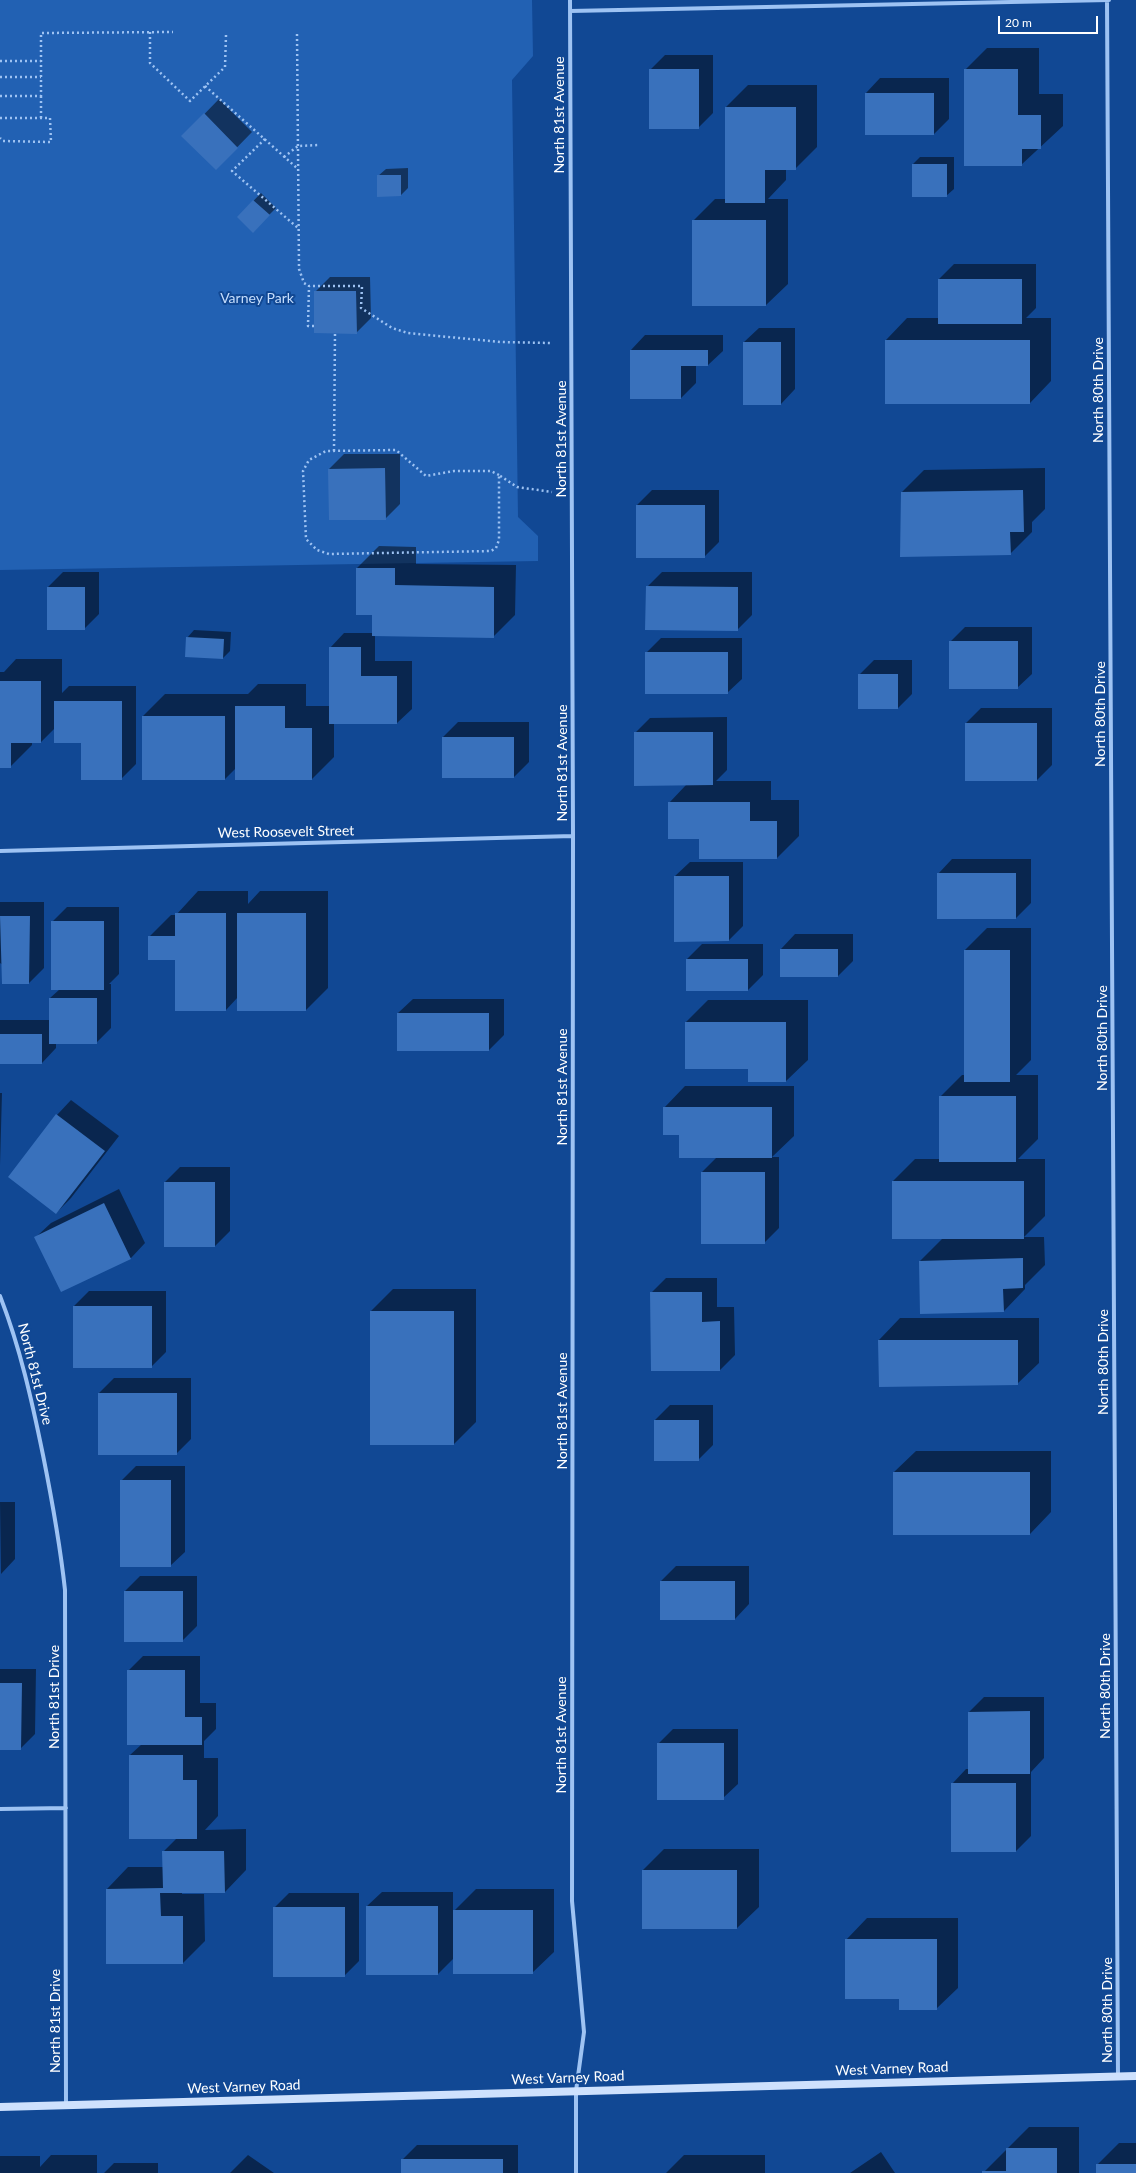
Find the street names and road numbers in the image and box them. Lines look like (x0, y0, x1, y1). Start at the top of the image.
street label: North 81st Avenue (551, 56, 567, 174)
street label: North 80th Drive (1090, 337, 1106, 443)
street label: North 81st Avenue (553, 380, 569, 498)
street label: North 80th Drive (1092, 661, 1108, 767)
street label: North 81st Avenue (554, 704, 570, 822)
street label: West Roosevelt Street (218, 822, 354, 842)
street label: North 80th Drive (1094, 985, 1110, 1091)
street label: North 81st Avenue (554, 1028, 570, 1146)
street label: North 80th Drive (1095, 1309, 1111, 1415)
street label: North 81st Drive (14, 1321, 56, 1427)
street label: North 81st Avenue (554, 1352, 570, 1470)
street label: North 80th Drive (1097, 1633, 1113, 1739)
street label: North 81st Drive (46, 1645, 62, 1749)
street label: North 81st Avenue (553, 1676, 569, 1794)
street label: North 80th Drive (1099, 1957, 1115, 2063)
street label: North 81st Drive (47, 1969, 63, 2073)
street label: West Varney Road (835, 2059, 949, 2079)
street label: West Varney Road (511, 2068, 625, 2088)
street label: West Varney Road (187, 2077, 301, 2097)

